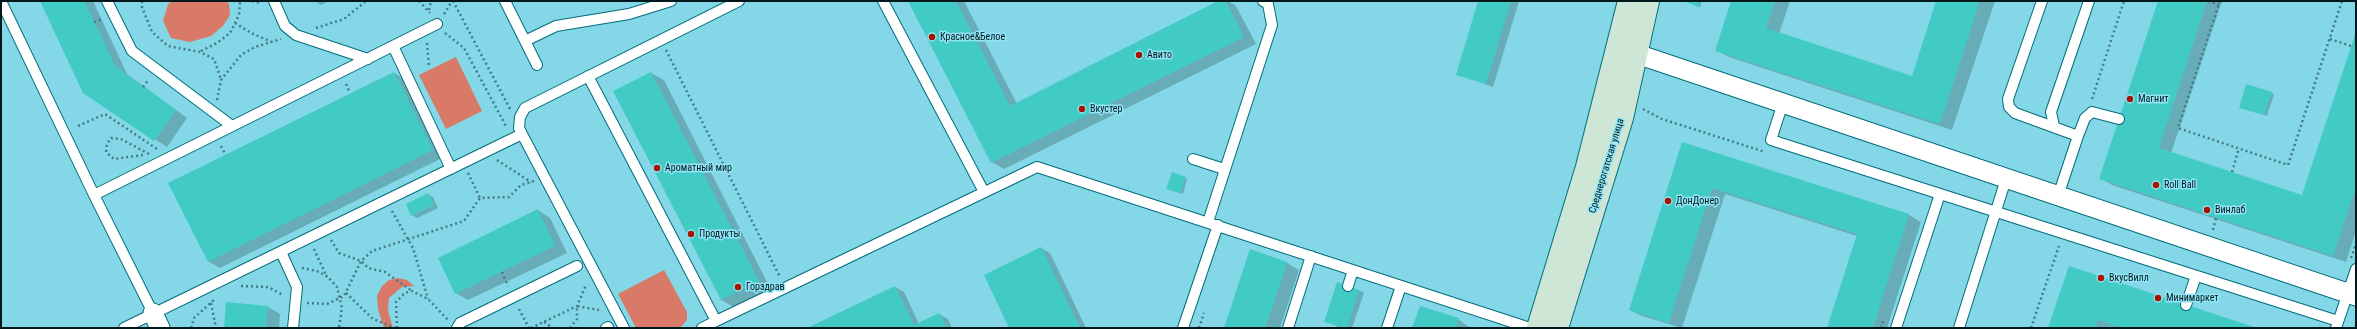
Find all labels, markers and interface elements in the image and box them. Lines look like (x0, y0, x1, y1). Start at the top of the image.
place label: Красное&Белое (940, 31, 1005, 43)
marker: Красное&Белое (927, 32, 937, 42)
place label: Авито (1147, 49, 1172, 61)
marker: Авито (1134, 50, 1144, 60)
place label: Магнит (2138, 93, 2168, 105)
marker: Магнит (2125, 94, 2135, 104)
place label: Вкустер (1090, 103, 1122, 115)
marker: Вкустер (1077, 104, 1087, 114)
street label: Среднерогатская улица (1587, 117, 1627, 215)
place label: Ароматный мир (665, 162, 732, 174)
marker: Ароматный мир (652, 163, 662, 173)
place label: Roll Ball (2164, 179, 2196, 191)
marker: Roll Ball (2151, 180, 2161, 190)
place label: ДонДонер (1676, 195, 1719, 207)
marker: ДонДонер (1663, 196, 1673, 206)
place label: Винлаб (2215, 204, 2245, 216)
marker: Винлаб (2202, 205, 2212, 215)
place label: Продукты (699, 228, 740, 240)
marker: Продукты (686, 229, 696, 239)
place label: ВкусВилл (2109, 272, 2149, 284)
marker: ВкусВилл (2096, 273, 2106, 283)
place label: Горздрав (746, 281, 785, 293)
marker: Горздрав (733, 282, 743, 292)
place label: Минимаркет (2166, 292, 2219, 304)
marker: Минимаркет (2153, 293, 2163, 303)

